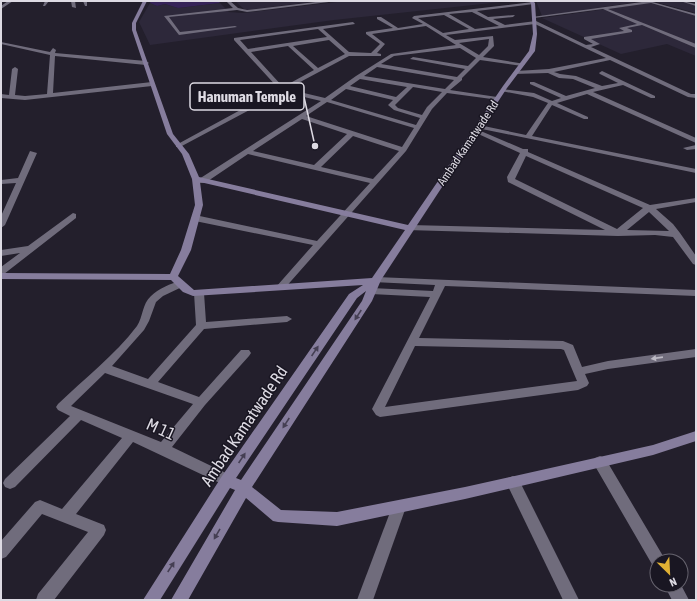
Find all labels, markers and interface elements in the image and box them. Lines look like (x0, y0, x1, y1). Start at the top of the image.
callout: Hanuman Temple (190, 83, 304, 110)
text: Hanuman Temple (198, 88, 296, 105)
street label: Ambad Kamatwade Rd (434, 98, 502, 188)
one-way arrow (354, 310, 362, 320)
one-way arrow (311, 345, 319, 356)
one-way arrow (651, 355, 663, 361)
street label: Ambad Kamatwade Rd (196, 362, 292, 490)
street label: M 11 (143, 414, 179, 444)
one-way arrow (283, 418, 290, 429)
one-way arrow (238, 453, 246, 463)
one-way arrow (214, 528, 221, 540)
north arrow (649, 553, 689, 593)
one-way arrow (167, 562, 175, 572)
text: N (668, 575, 678, 589)

